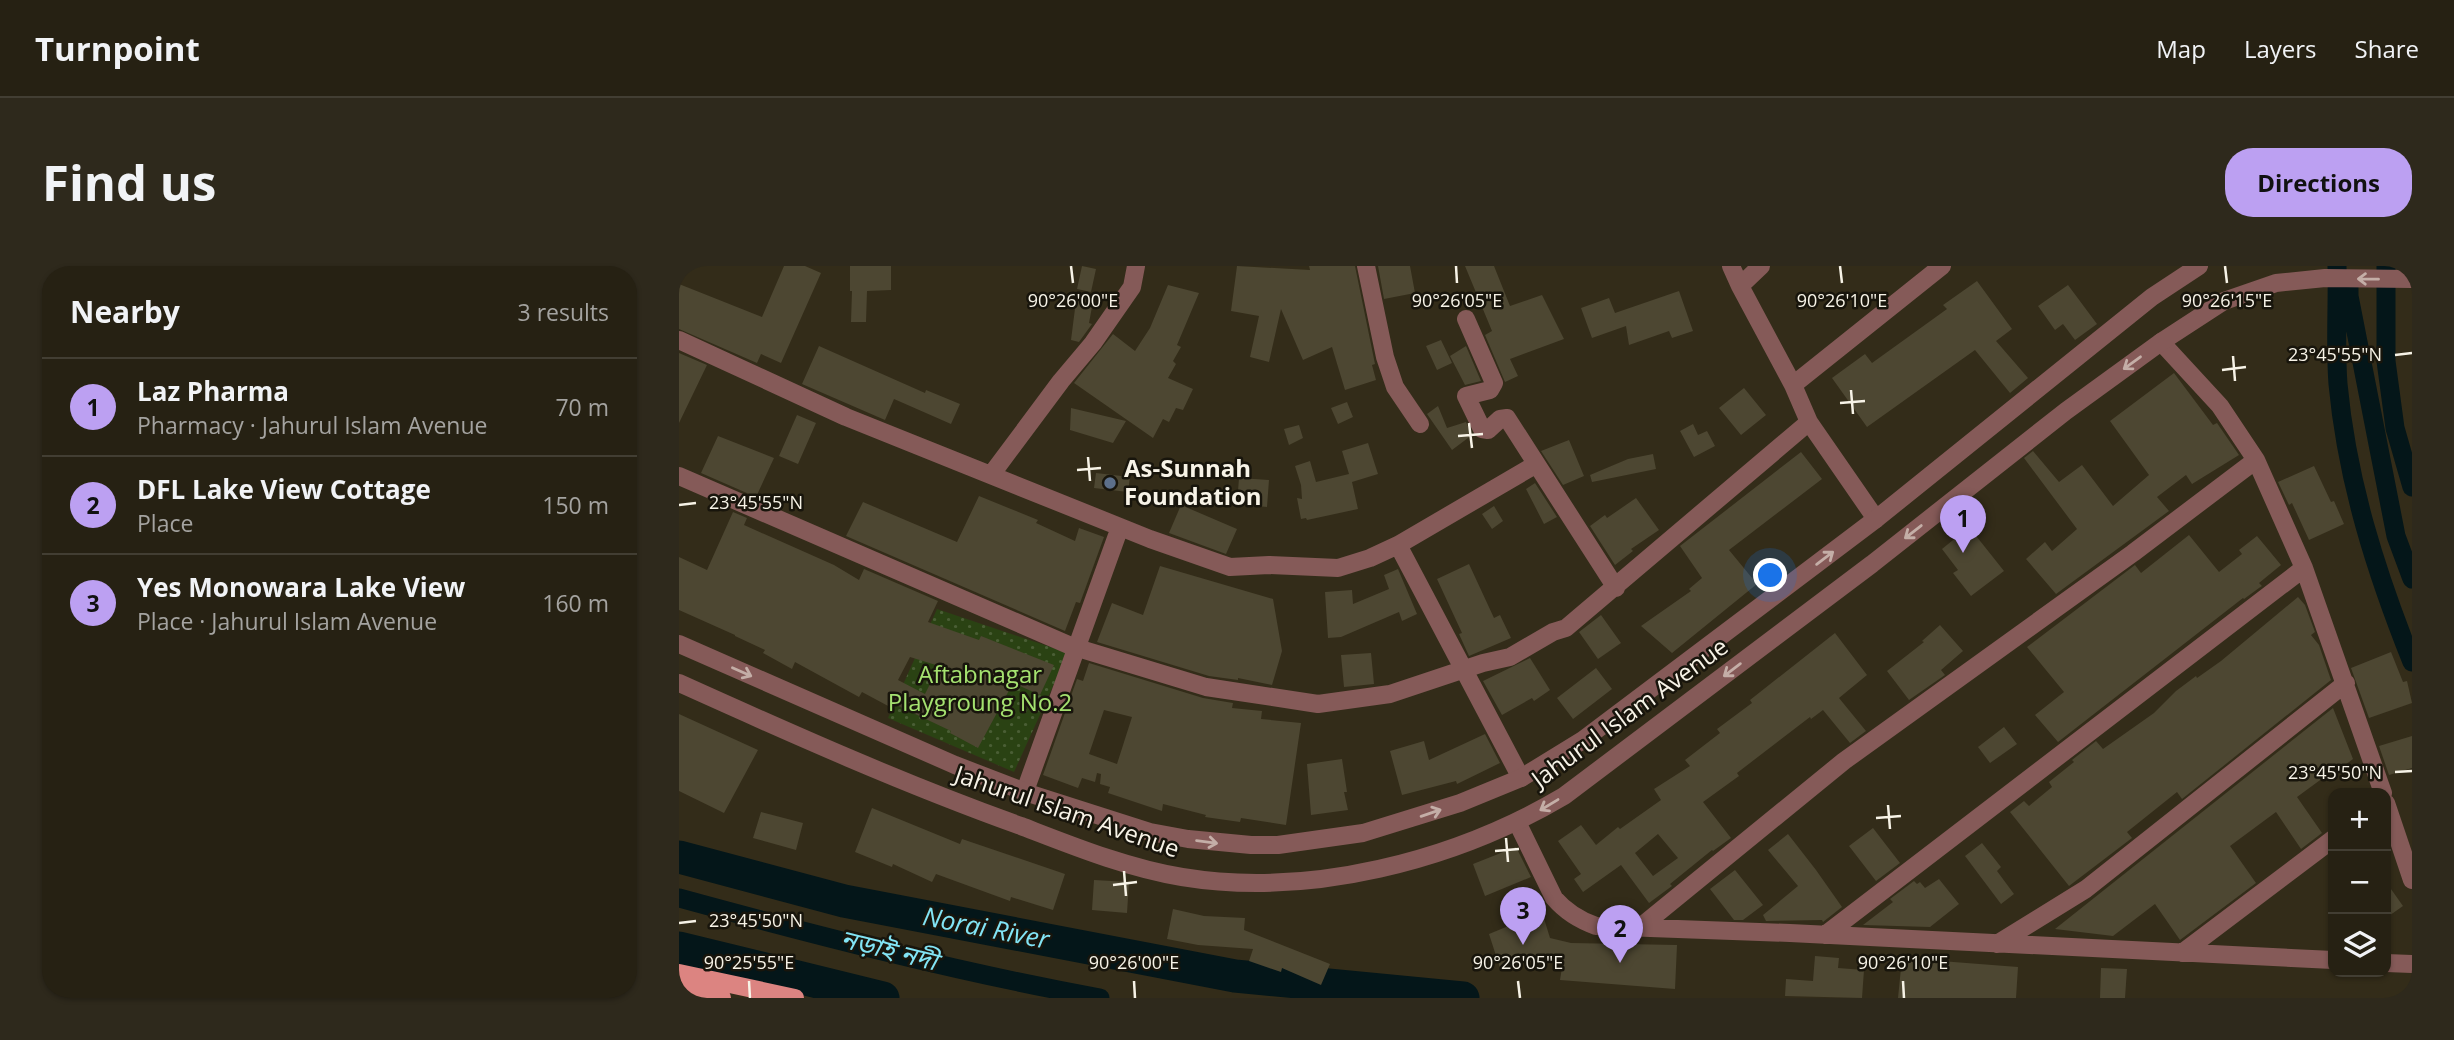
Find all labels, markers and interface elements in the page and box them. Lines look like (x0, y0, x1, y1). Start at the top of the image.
text: Turnpoint (35, 26, 200, 71)
text: Map (2156, 32, 2206, 65)
text: Layers (2244, 32, 2317, 65)
text: Share (2355, 32, 2419, 65)
button: Directions (2225, 148, 2412, 217)
text: Find us (42, 149, 216, 215)
one-way arrow (2357, 272, 2380, 286)
text: 90°26'00"E (1028, 288, 1118, 312)
text: 90°26'05"E (1412, 288, 1502, 312)
text: 90°26'10"E (1797, 288, 1887, 312)
text: 90°26'15"E (2182, 288, 2272, 312)
text: Nearby (70, 291, 180, 332)
text: 3 results (518, 296, 609, 328)
text: 23°45'55"N (2288, 342, 2382, 366)
one-way arrow (2123, 356, 2142, 370)
text: Laz Pharma (137, 373, 289, 409)
text: 1 (86, 391, 100, 423)
text: 70 m (555, 391, 609, 423)
text: Pharmacy · Jahurul Islam Avenue (137, 409, 488, 441)
place label: As-Sunnah Foundation (1124, 451, 1262, 512)
text: DFL Lake View Cottage (137, 471, 431, 507)
marker: As-Sunnah Foundation (1102, 475, 1118, 491)
text: 2 (86, 489, 100, 521)
text: 150 m (542, 489, 609, 521)
text: 23°45'55"N (709, 490, 803, 514)
pin: 1 (1940, 495, 1986, 553)
text: Place (137, 507, 193, 539)
one-way arrow (1904, 524, 1923, 539)
one-way arrow (1815, 551, 1834, 566)
your location (1753, 558, 1787, 592)
text: Yes Monowara Lake View (137, 569, 465, 605)
text: 3 (86, 587, 100, 619)
text: 160 m (542, 587, 609, 619)
text: Place · Jahurul Islam Avenue (137, 605, 437, 637)
street label: Jahurul Islam Avenue (1523, 629, 1734, 796)
park label: Aftabnagar Playgroung No.2 (888, 657, 1072, 718)
one-way arrow (1723, 662, 1742, 677)
one-way arrow (730, 666, 752, 679)
street label: Jahurul Islam Avenue (949, 756, 1184, 865)
text: 23°45'50"N (2288, 760, 2382, 784)
map controls (2328, 788, 2391, 977)
button: + (2328, 788, 2391, 851)
one-way arrow (1539, 799, 1560, 812)
one-way arrow (1419, 806, 1441, 818)
one-way arrow (1195, 835, 1218, 848)
button: − (2328, 851, 2391, 914)
pin: 3 (1500, 887, 1546, 945)
water label: Norai River (920, 897, 1054, 957)
pin: 2 (1597, 905, 1643, 963)
text: 23°45'50"N (709, 908, 803, 932)
button: layers (2328, 914, 2391, 977)
water label: নড়াই নদী (837, 920, 946, 980)
text: 90°25'55"E (704, 950, 794, 974)
text: 90°26'00"E (1089, 950, 1179, 974)
text: 90°26'05"E (1473, 950, 1563, 974)
text: 90°26'10"E (1858, 950, 1948, 974)

